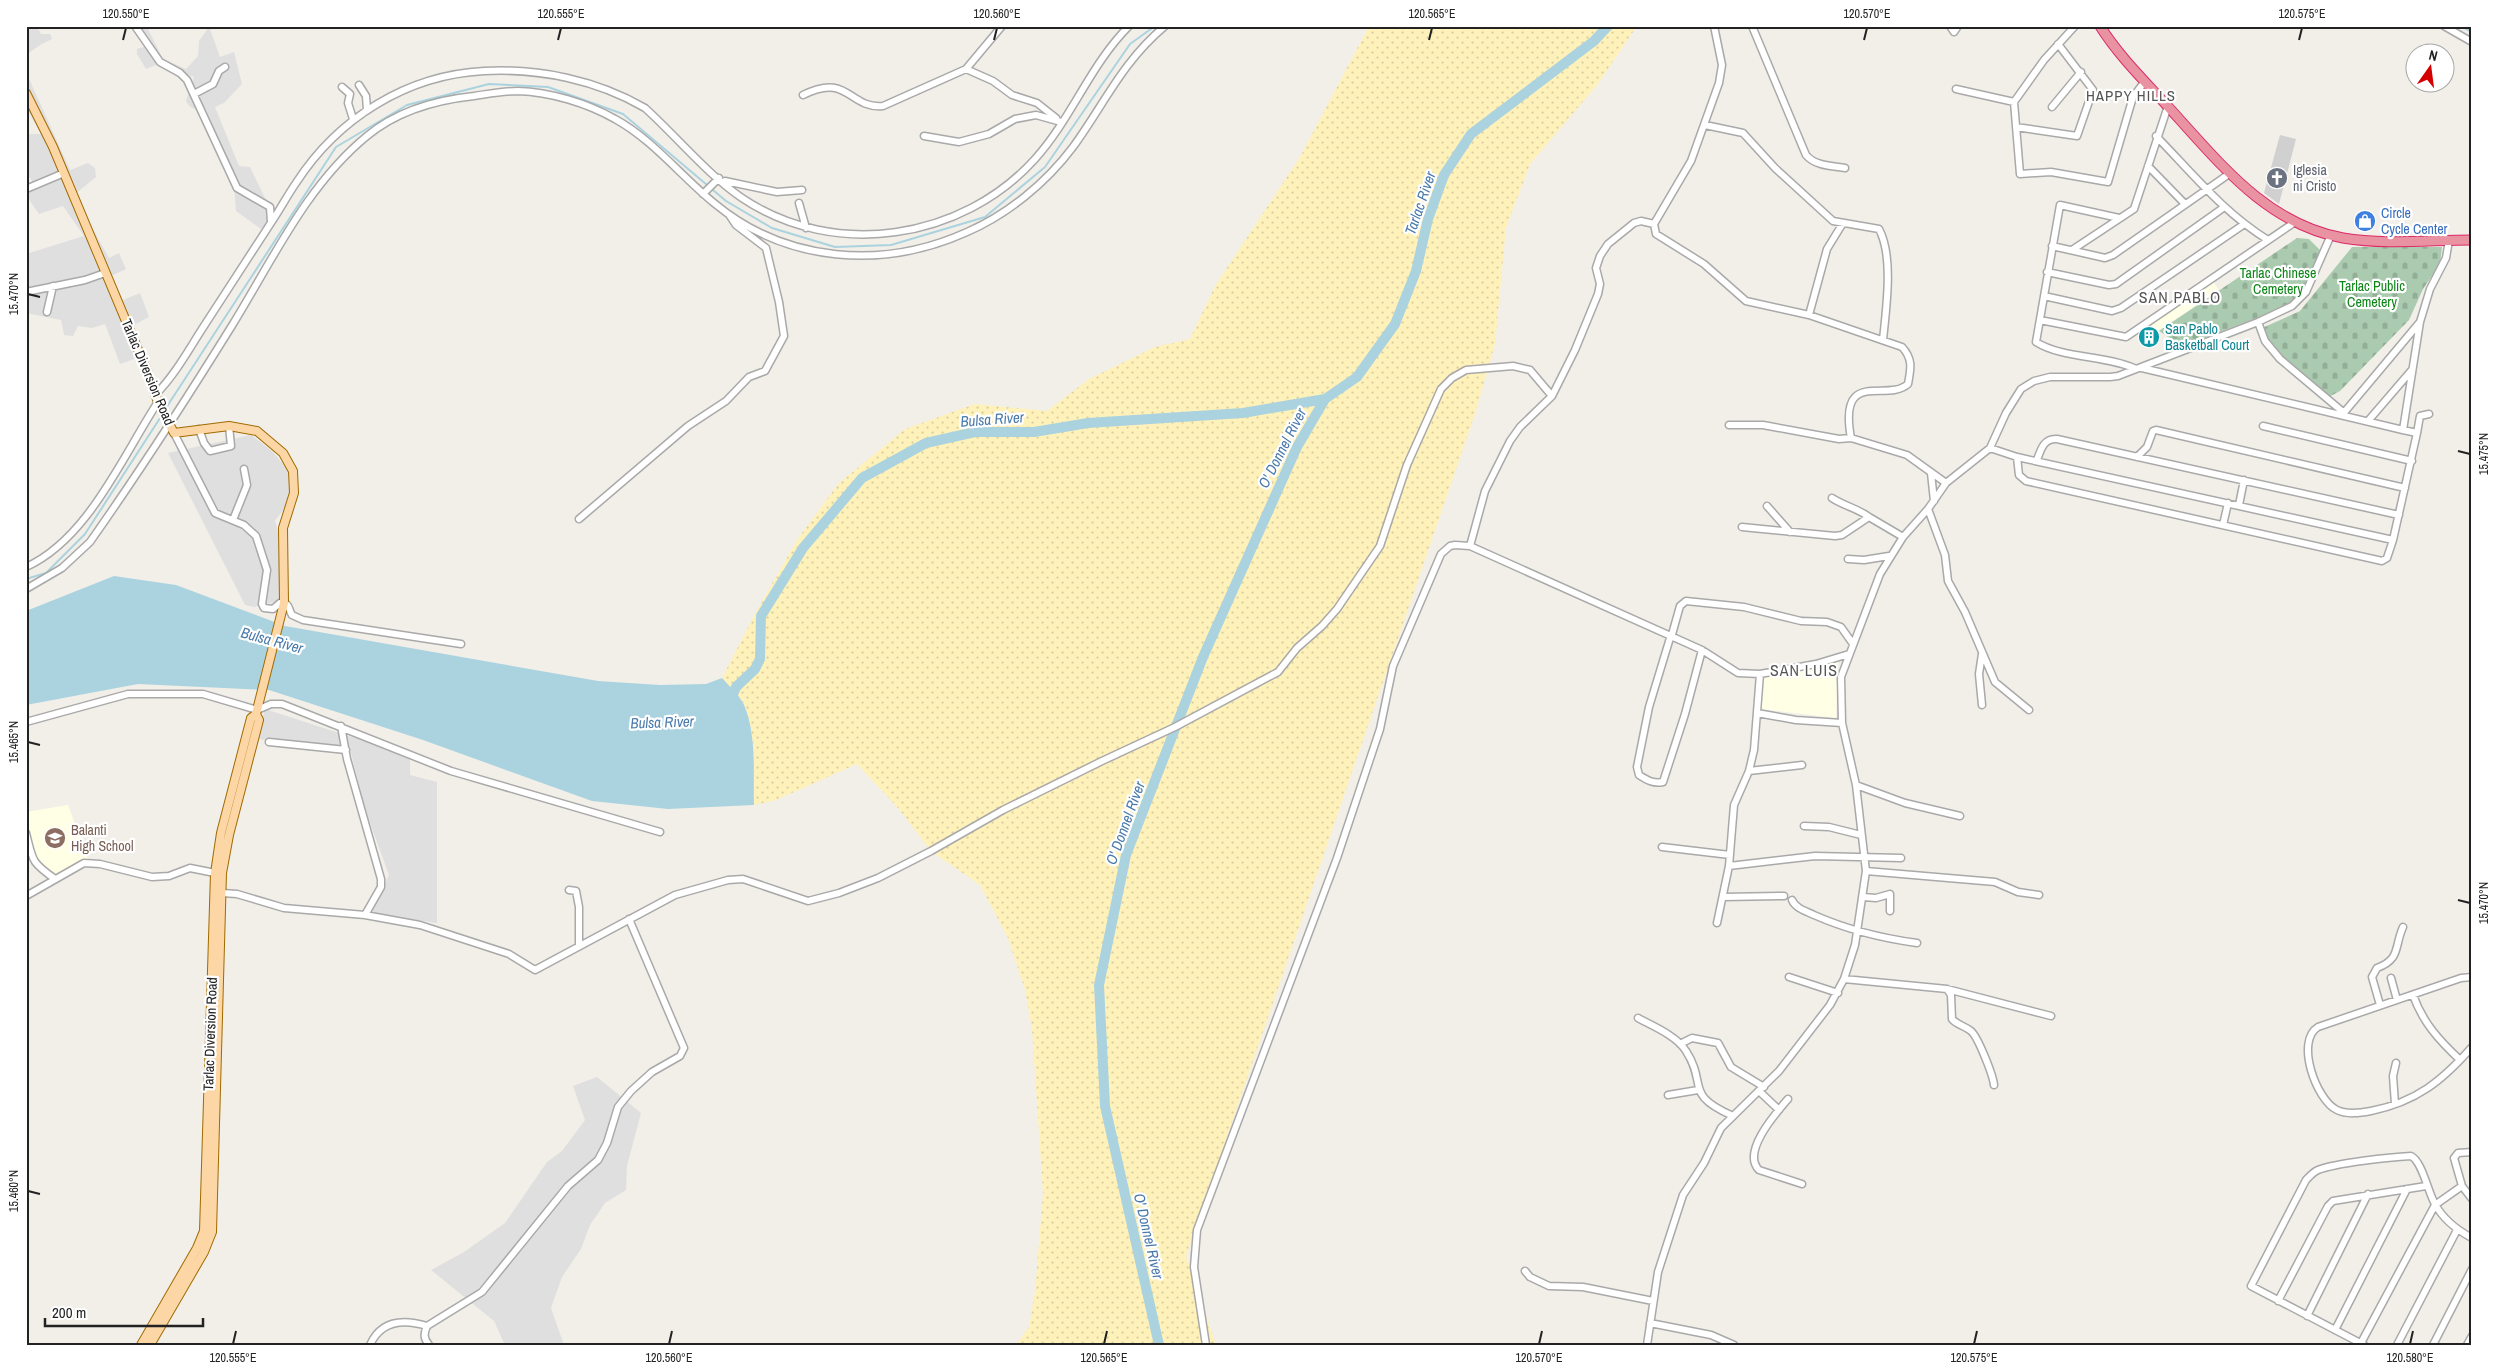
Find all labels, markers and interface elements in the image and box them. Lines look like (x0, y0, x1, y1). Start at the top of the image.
text: 120.550°E (103, 6, 149, 22)
text: 120.555°E (538, 6, 584, 22)
text: 120.560°E (974, 6, 1020, 22)
text: 120.565°E (1409, 6, 1455, 22)
text: 120.570°E (1844, 6, 1890, 22)
text: 120.575°E (2279, 6, 2325, 22)
north arrow (2406, 42, 2456, 92)
text: N (2427, 46, 2439, 65)
district label: HAPPY HILLS (2086, 85, 2176, 106)
place label: Iglesia ni Cristo (2293, 161, 2336, 195)
church icon: Iglesia ni Cristo (2265, 166, 2289, 190)
water label: Tarlac River (1399, 168, 1441, 237)
place label: Circle Cycle Center (2381, 204, 2448, 238)
shop icon: Circle Cycle Center (2353, 209, 2377, 233)
park label: Tarlac Chinese Cemetery (2240, 264, 2316, 298)
text: 15.470°N (6, 273, 22, 315)
park label: Tarlac Public Cemetery (2339, 277, 2405, 311)
district label: SAN PABLO (2139, 286, 2221, 308)
street label: Tarlac Diversion Road (117, 316, 179, 428)
place label: San Pablo Basketball Court (2165, 320, 2249, 354)
building icon: San Pablo Basketball Court (2137, 325, 2161, 349)
water label: O' Donnel River (1253, 404, 1312, 492)
water label: Bulsa River (960, 406, 1025, 432)
text: 15.475°N (2476, 433, 2492, 475)
water label: Bulsa River (239, 622, 306, 659)
district label: SAN LUIS (1770, 659, 1838, 681)
water label: Bulsa River (630, 710, 695, 734)
text: 15.465°N (6, 721, 22, 763)
water label: O' Donnel River (1100, 778, 1150, 868)
place label: Balanti High School (71, 821, 134, 855)
school or university icon: Balanti High School (43, 826, 67, 850)
text: 15.470°N (2476, 882, 2492, 924)
street label: Tarlac Diversion Road (199, 977, 221, 1091)
text: 15.460°N (6, 1170, 22, 1212)
water label: O' Donnel River (1129, 1191, 1169, 1282)
scale bar (45, 1296, 202, 1328)
text: 200 m (52, 1302, 86, 1323)
text: 120.555°E (210, 1350, 256, 1366)
text: 120.560°E (646, 1350, 692, 1366)
text: 120.565°E (1081, 1350, 1127, 1366)
text: 120.570°E (1516, 1350, 1562, 1366)
text: 120.575°E (1951, 1350, 1997, 1366)
text: 120.580°E (2387, 1350, 2433, 1366)

